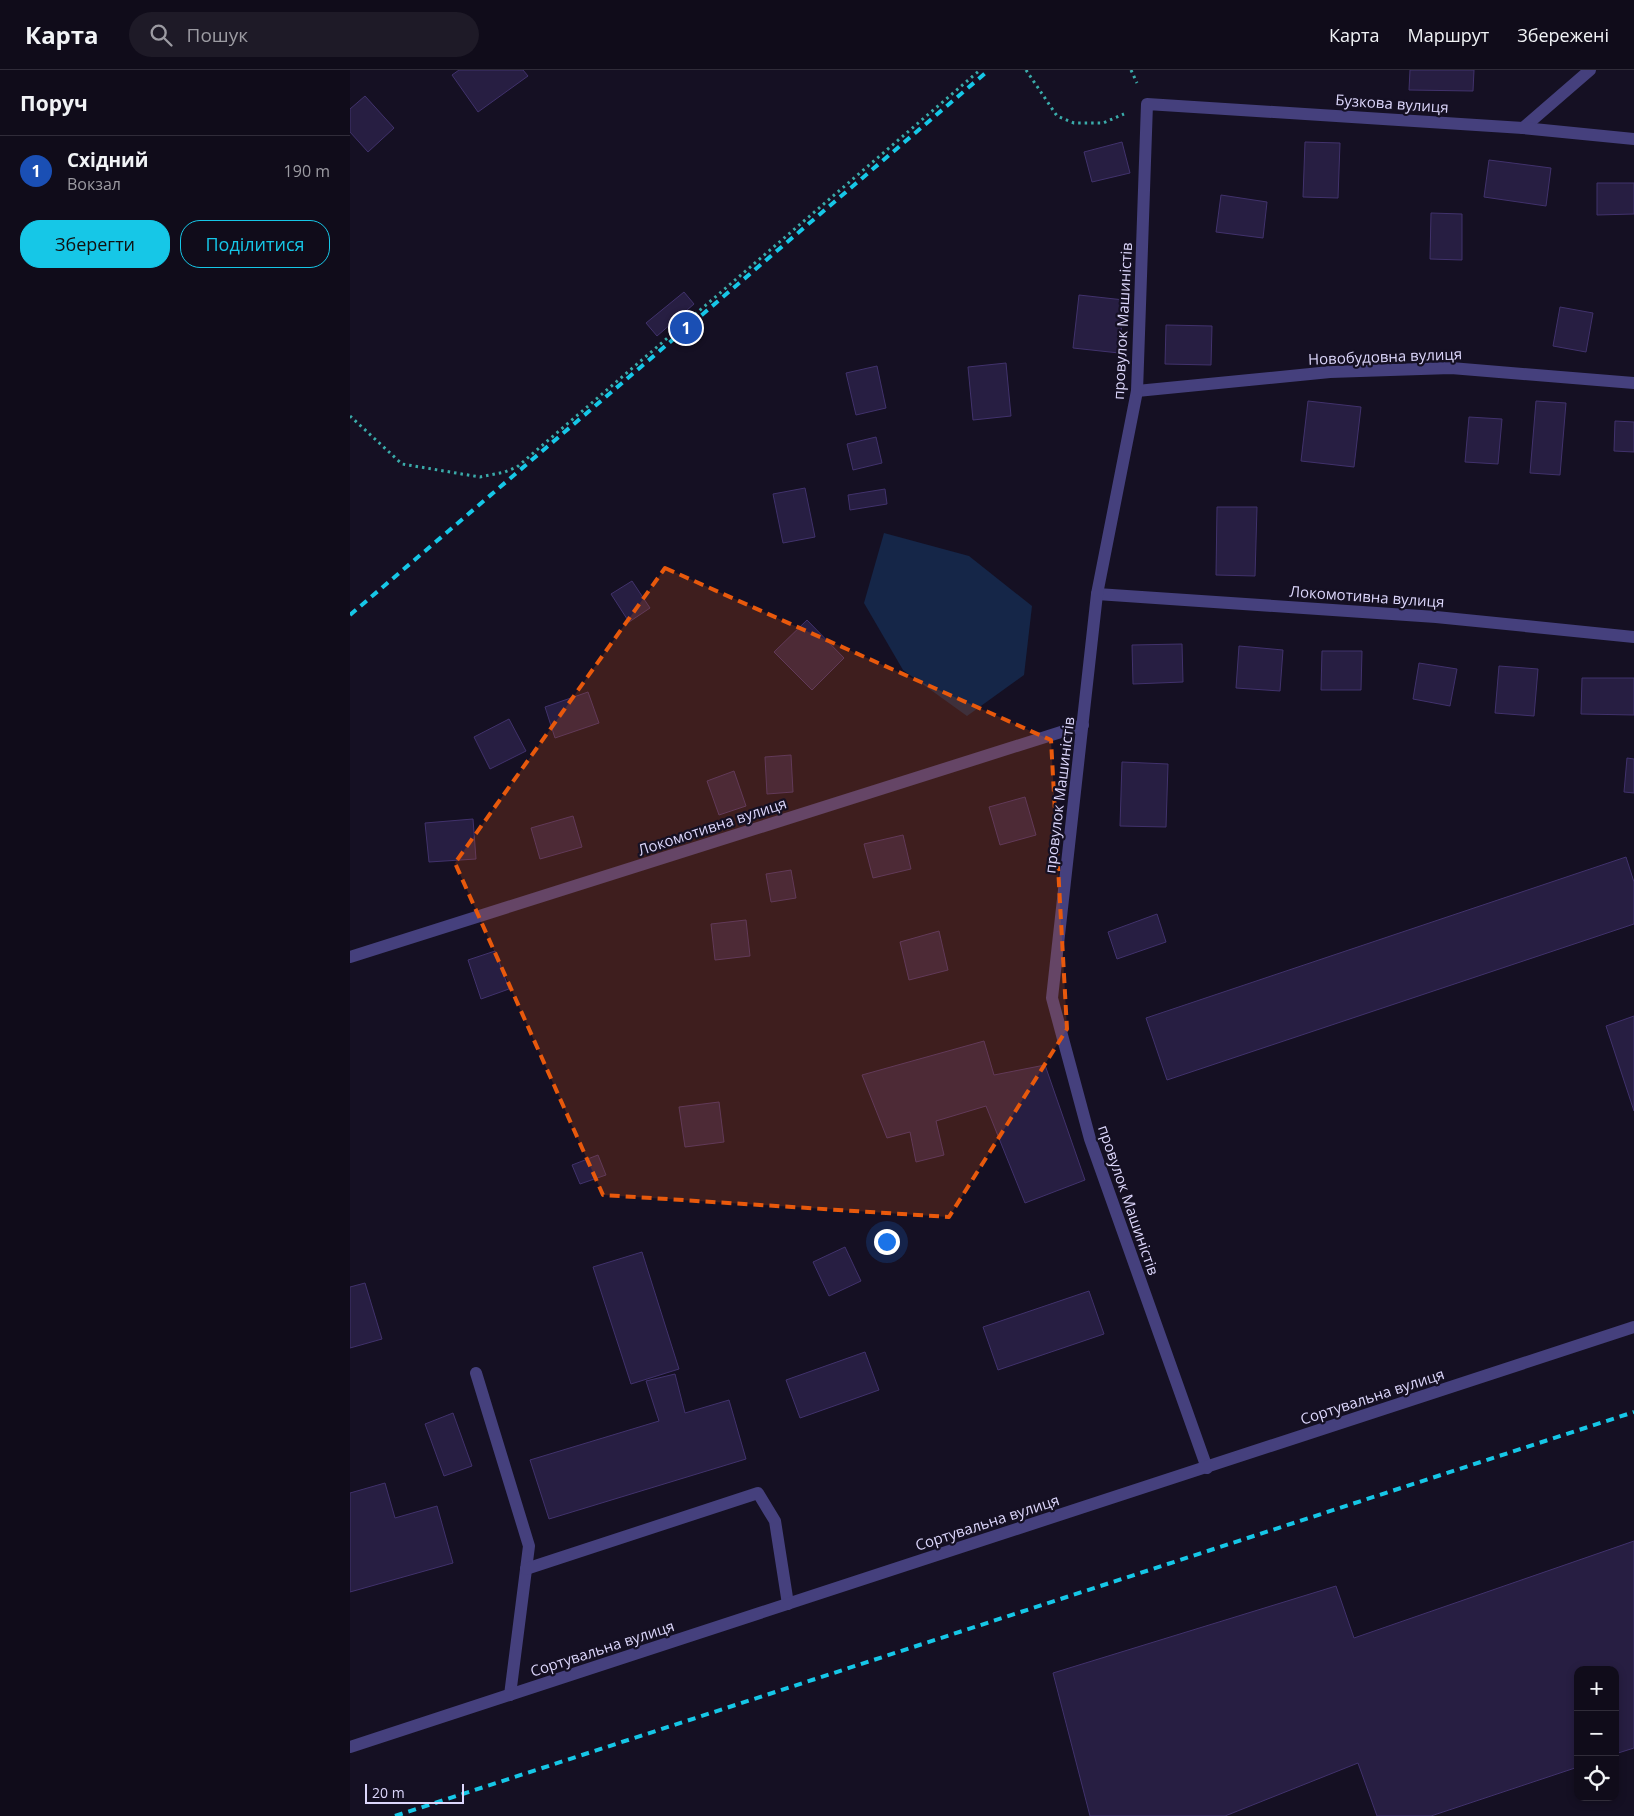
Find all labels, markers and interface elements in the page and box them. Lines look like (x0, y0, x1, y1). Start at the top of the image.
search box (129, 12, 479, 57)
text: Карта (25, 18, 99, 51)
icon: search (147, 21, 175, 49)
text: Пошук (187, 22, 248, 48)
text: Карта (1329, 23, 1380, 47)
text: Маршрут (1408, 23, 1489, 47)
text: Збережені (1517, 23, 1609, 47)
text: Поруч (20, 89, 88, 117)
street label: Бузкова вулиця (1335, 89, 1449, 117)
text: Східний (67, 147, 148, 173)
text: 1 (31, 160, 41, 182)
text: 190 m (284, 160, 330, 182)
text: Вокзал (67, 173, 121, 195)
button: Зберегти (20, 220, 170, 268)
button: Поділитися (180, 220, 330, 268)
street label: провулок Машиністів (1108, 242, 1136, 400)
pin: 1 (670, 309, 702, 347)
street label: Новобудовна вулиця (1308, 343, 1462, 369)
street label: Локомотивна вулиця (1289, 581, 1445, 611)
street label: провулок Машиністів (1039, 716, 1079, 874)
street label: Локомотивна вулиця (635, 793, 789, 859)
street label: провулок Машиністів (1094, 1122, 1164, 1278)
your location (874, 1229, 900, 1255)
street label: Сортувальна вулиця (1297, 1363, 1447, 1429)
street label: Сортувальна вулиця (912, 1489, 1062, 1555)
street label: Сортувальна вулиця (527, 1615, 677, 1681)
map controls (1574, 1666, 1619, 1801)
button: + (1574, 1666, 1619, 1711)
button: − (1574, 1711, 1619, 1756)
button: locate (1574, 1756, 1619, 1801)
scale bar (365, 1781, 464, 1804)
text: 20 m (372, 1783, 405, 1802)

